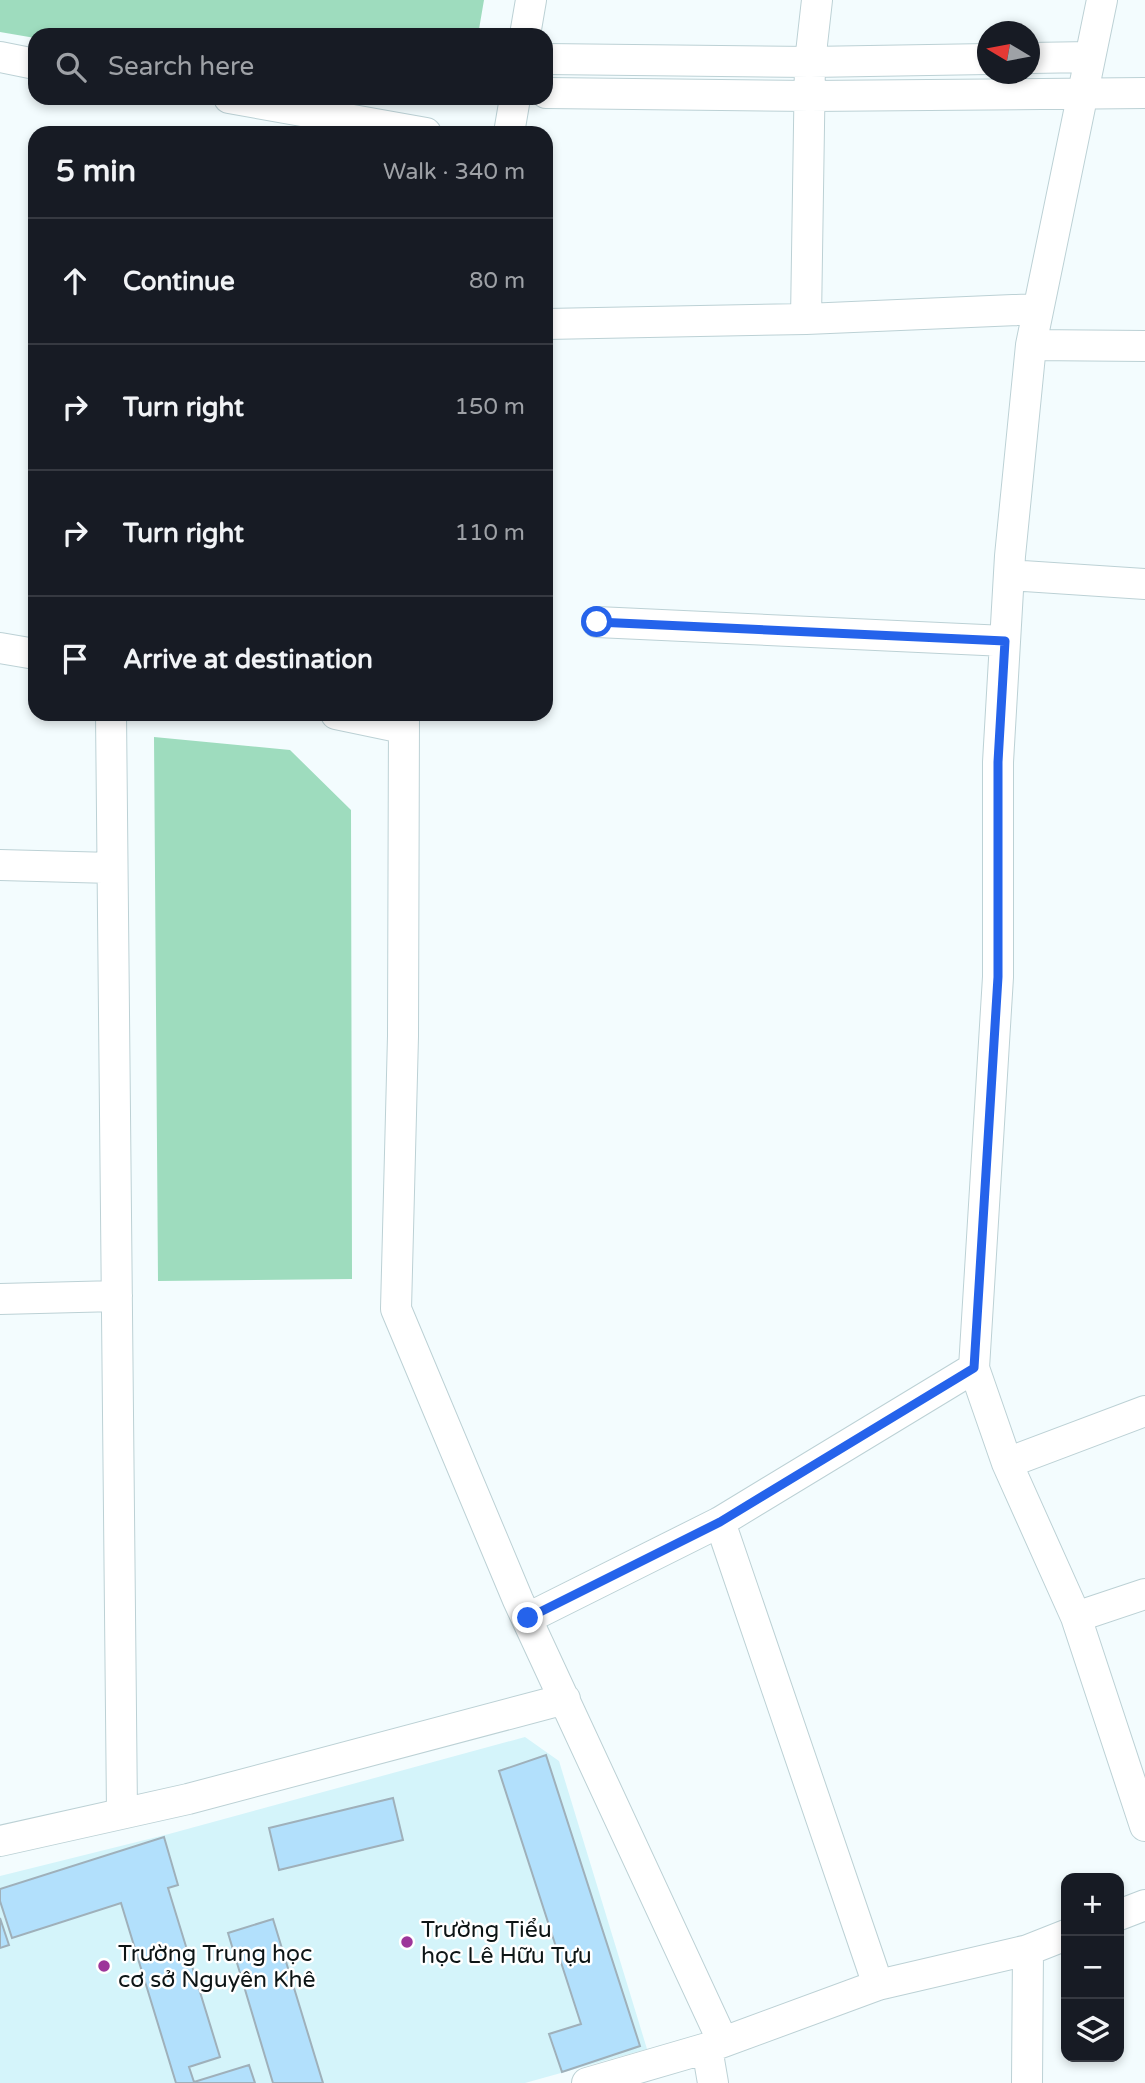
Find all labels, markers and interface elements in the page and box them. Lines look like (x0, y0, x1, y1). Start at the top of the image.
north arrow (977, 21, 1040, 84)
search box (28, 28, 553, 105)
icon: search (52, 48, 90, 86)
text: Search here (108, 51, 254, 82)
text: 5 min (56, 153, 136, 190)
text: Walk · 340 m (383, 158, 525, 186)
icon: ahead (56, 262, 94, 300)
text: Continue (123, 266, 235, 297)
text: 80 m (469, 267, 525, 295)
icon: right (56, 388, 94, 426)
text: Turn right (123, 392, 244, 423)
text: 150 m (455, 393, 525, 421)
icon: right (56, 514, 94, 552)
text: Turn right (123, 518, 244, 549)
text: 110 m (455, 519, 525, 547)
route start (581, 606, 612, 637)
icon: arrive (56, 640, 94, 678)
text: Arrive at destination (123, 644, 373, 675)
route end (512, 1602, 543, 1633)
map controls (1061, 1873, 1124, 2062)
button: + (1061, 1873, 1124, 1936)
place label: Trường Tiểu học Lê Hữu Tựu (421, 1916, 592, 1970)
marker: Trường Tiểu học Lê Hữu Tựu (399, 1934, 415, 1950)
button: − (1061, 1936, 1124, 1999)
place label: Trường Trung học cơ sở Nguyên Khê (118, 1940, 315, 1994)
marker: Trường Trung học cơ sở Nguyên Khê (96, 1958, 112, 1974)
button: layers (1061, 1999, 1124, 2062)

